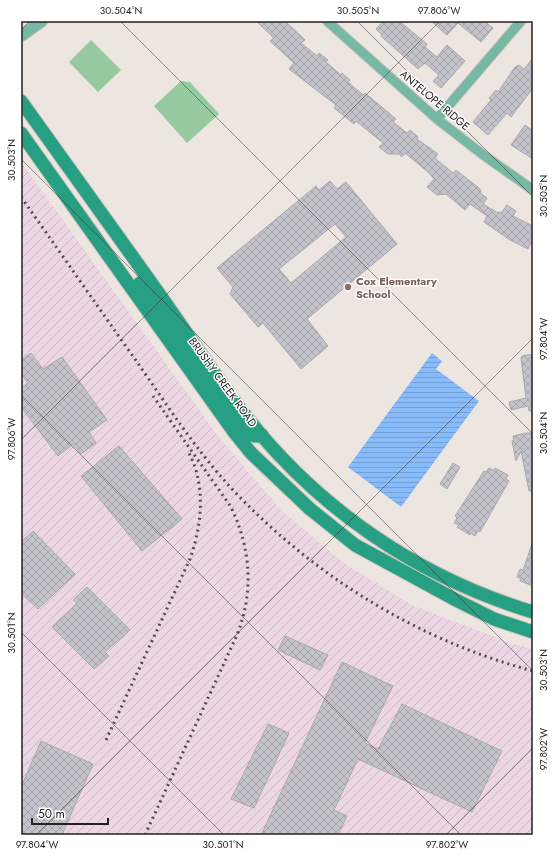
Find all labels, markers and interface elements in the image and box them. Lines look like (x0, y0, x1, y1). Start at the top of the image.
text: 30.504°N (100, 3, 142, 18)
text: 30.505°N (337, 3, 379, 18)
text: 97.806°W (418, 3, 460, 18)
street label: ANTELOPE RIDGE (397, 66, 473, 134)
text: 30.503°N (4, 139, 19, 181)
text: 30.505°N (536, 175, 551, 217)
place label: Cox Elementary School (356, 273, 437, 302)
marker: Cox Elementary School (343, 282, 353, 292)
text: 97.804°W (536, 318, 551, 360)
street label: BRUSHY CREEK ROAD (185, 334, 261, 430)
text: 30.504°N (536, 412, 551, 454)
text: 97.806°W (4, 418, 19, 460)
text: 30.501°N (4, 612, 19, 654)
text: 30.503°N (536, 649, 551, 691)
text: 97.802°W (536, 728, 551, 770)
scale bar (32, 800, 108, 826)
text: 50 m (38, 805, 65, 823)
text: 97.804°W (16, 837, 58, 852)
text: 30.501°N (202, 837, 244, 852)
text: 97.802°W (426, 837, 468, 852)

